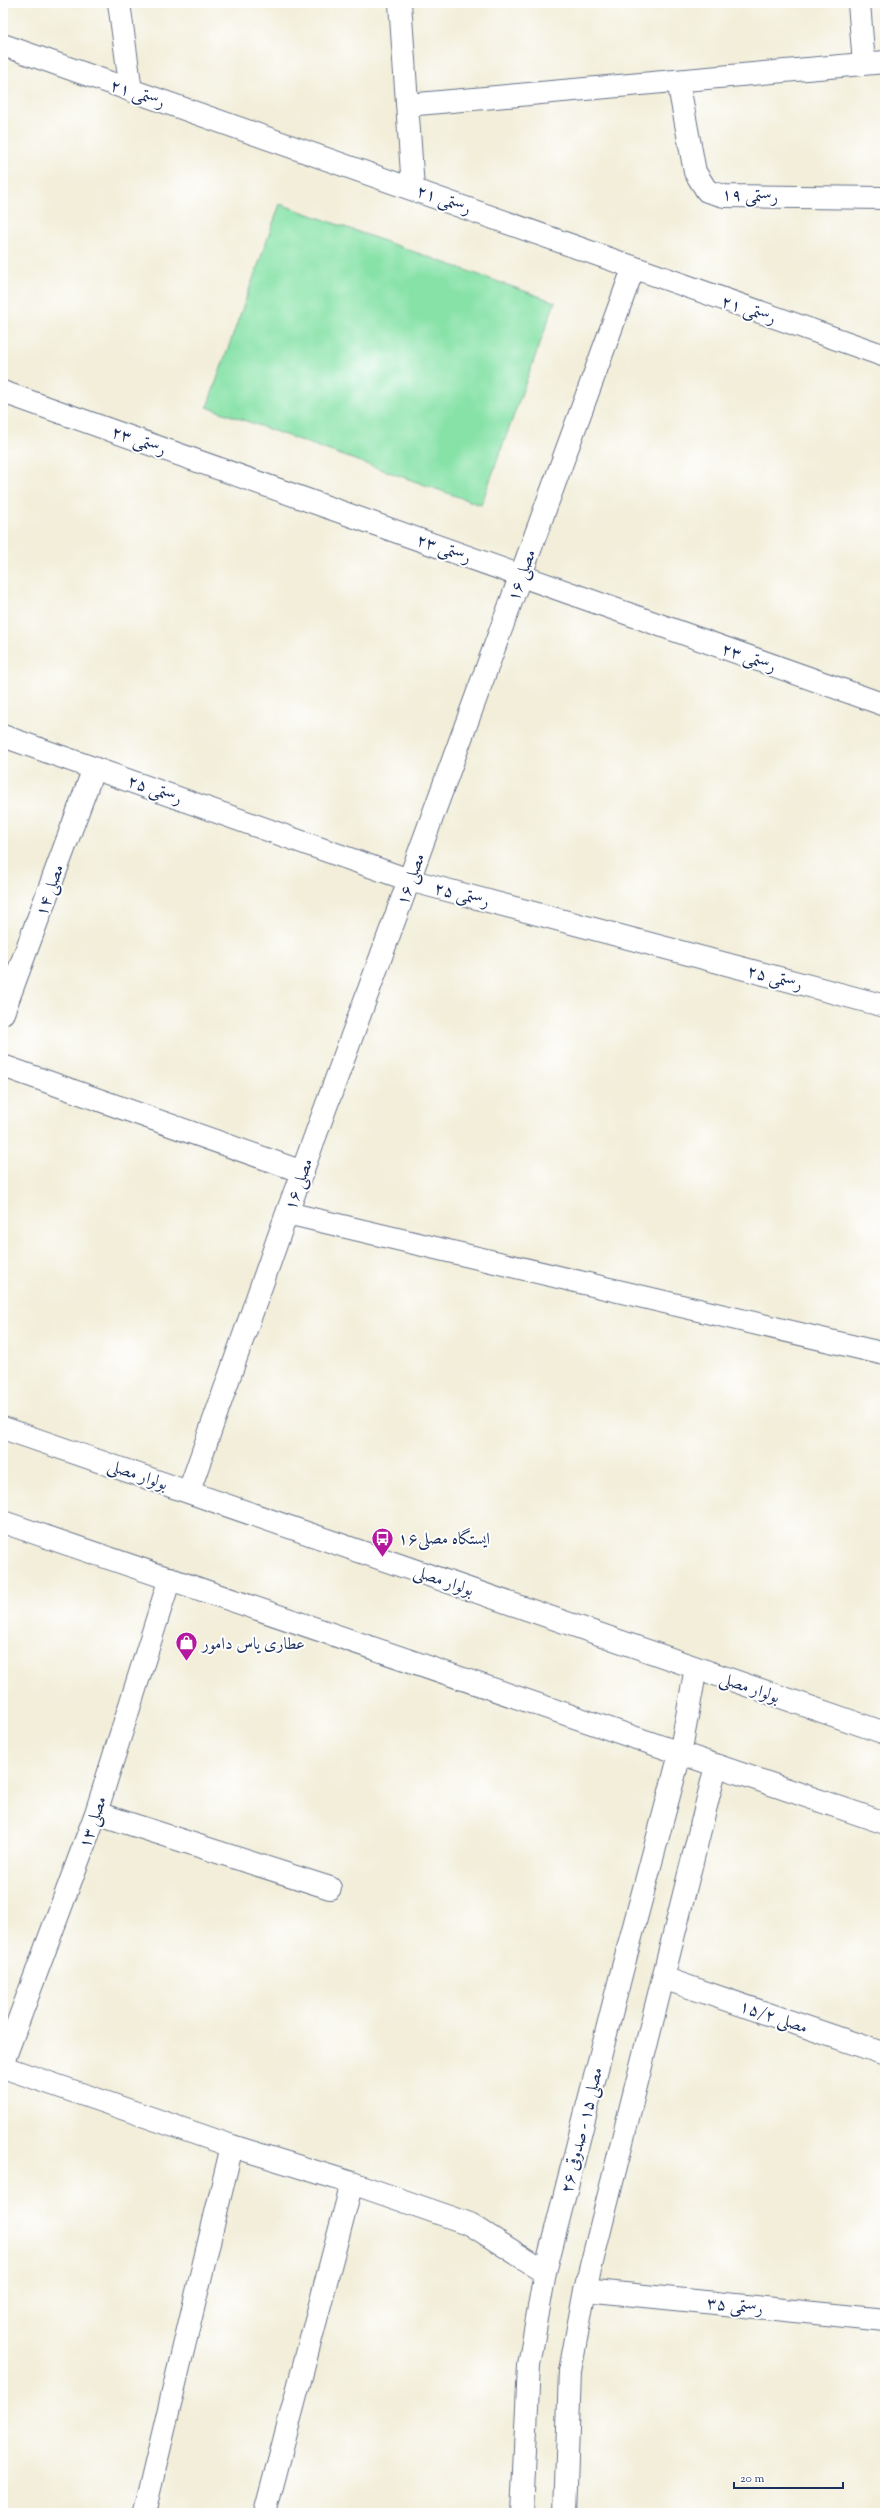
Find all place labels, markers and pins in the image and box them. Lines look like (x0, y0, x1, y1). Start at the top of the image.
bus stop icon: ایستگاه مصلی۱۶ (370, 1525, 396, 1558)
place label: ایستگاه مصلی۱۶ (398, 1527, 490, 1552)
shop icon: عطاری یاس دامور (174, 1630, 200, 1663)
place label: عطاری یاس دامور (200, 1633, 305, 1657)

